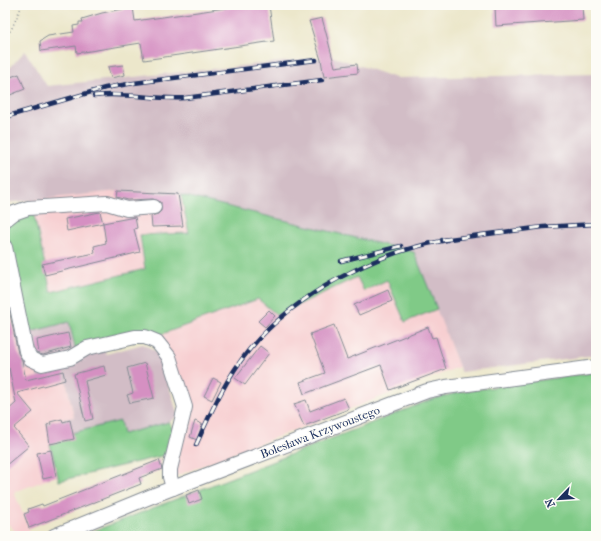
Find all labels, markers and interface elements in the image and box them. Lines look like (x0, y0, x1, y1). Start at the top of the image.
street label: Bolesława Krzywoustego (258, 403, 382, 461)
north arrow (539, 479, 579, 519)
text: N (542, 496, 558, 510)

